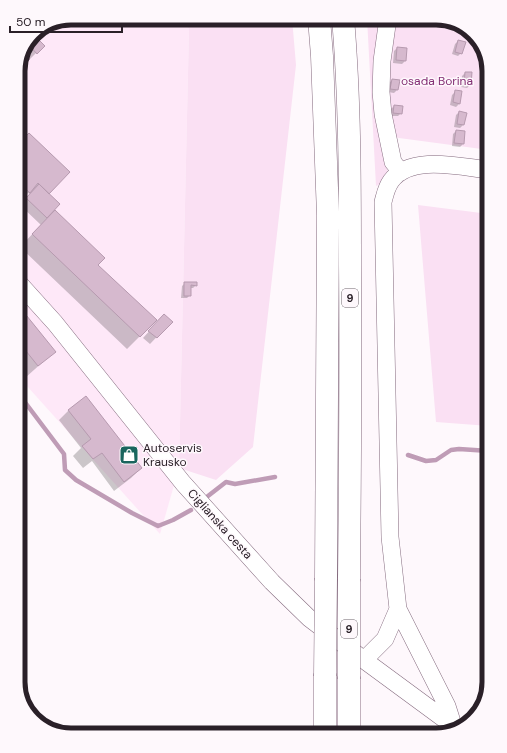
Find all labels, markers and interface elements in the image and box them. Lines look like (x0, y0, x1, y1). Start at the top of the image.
scale bar (10, 8, 122, 34)
text: 50 m (16, 14, 45, 30)
park label: osada Borina (401, 73, 473, 89)
road number: 9 (342, 289, 358, 307)
place label: Autoservis Krausko (143, 440, 202, 470)
shop icon: Autoservis Krausko (118, 444, 140, 466)
street label: Ciglianska cesta (184, 485, 256, 563)
road number: 9 (341, 620, 357, 638)

